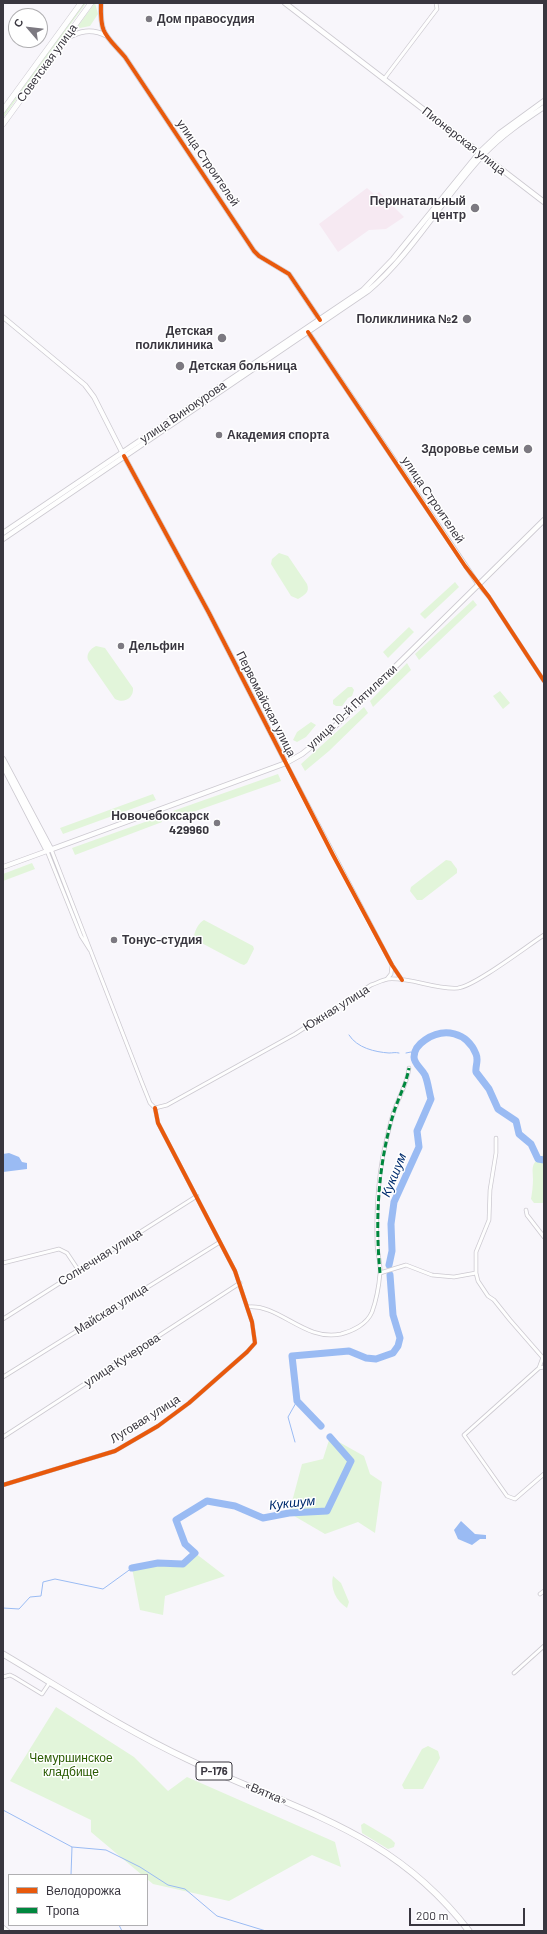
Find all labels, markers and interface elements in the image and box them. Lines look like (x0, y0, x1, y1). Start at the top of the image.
north arrow (8, 8, 48, 48)
place label: Дом правосудия (157, 12, 255, 26)
marker: Дом правосудия (144, 14, 154, 24)
street label: Советская улица (14, 21, 80, 105)
street label: Пионерская улица (419, 104, 509, 178)
street label: улица Строителей (174, 117, 242, 209)
place label: Перинатальный центр (370, 194, 466, 222)
marker: Перинатальный центр (469, 202, 481, 214)
place label: Поликлиника №2 (356, 312, 458, 326)
marker: Поликлиника №2 (461, 313, 473, 325)
place label: Детская поликлиника (135, 324, 213, 352)
marker: Детская поликлиника (216, 332, 228, 344)
place label: Детская больница (189, 359, 297, 373)
marker: Детская больница (174, 360, 186, 372)
street label: улица Винокурова (137, 378, 229, 446)
place label: Академия спорта (227, 428, 329, 442)
marker: Академия спорта (214, 430, 224, 440)
place label: Здоровье семьи (421, 442, 519, 456)
marker: Здоровье семьи (522, 443, 534, 455)
street label: улица Строителей (399, 454, 467, 546)
place label: Дельфин (129, 639, 184, 653)
marker: Дельфин (116, 641, 126, 651)
street label: Первомайская улица (233, 649, 299, 759)
street label: улица 10-й Пятилетки (304, 661, 400, 753)
place label: Новочебоксарск 429960 (111, 809, 209, 837)
marker: Новочебоксарск 429960 (212, 818, 222, 828)
place label: Тонус-студия (122, 933, 202, 947)
marker: Тонус-студия (109, 935, 119, 945)
street label: Южная улица (300, 982, 372, 1034)
water label: Кукшум (378, 1151, 410, 1199)
street label: Солнечная улица (55, 1225, 145, 1289)
street label: Майская улица (72, 1281, 150, 1337)
street label: улица Кучерова (81, 1330, 163, 1390)
street label: Луговая улица (107, 1392, 183, 1446)
water label: Кукшум (268, 1493, 316, 1513)
park label: Чемуршинское кладбище (29, 1751, 113, 1779)
road number: Р-176 (196, 1762, 232, 1780)
street label: «Вятка» (242, 1778, 290, 1808)
legend (8, 1874, 148, 1926)
text: Велодорожка (46, 1883, 121, 1897)
scale bar (411, 1900, 527, 1926)
text: Тропа (46, 1903, 79, 1917)
text: 200 m (416, 1908, 448, 1922)

